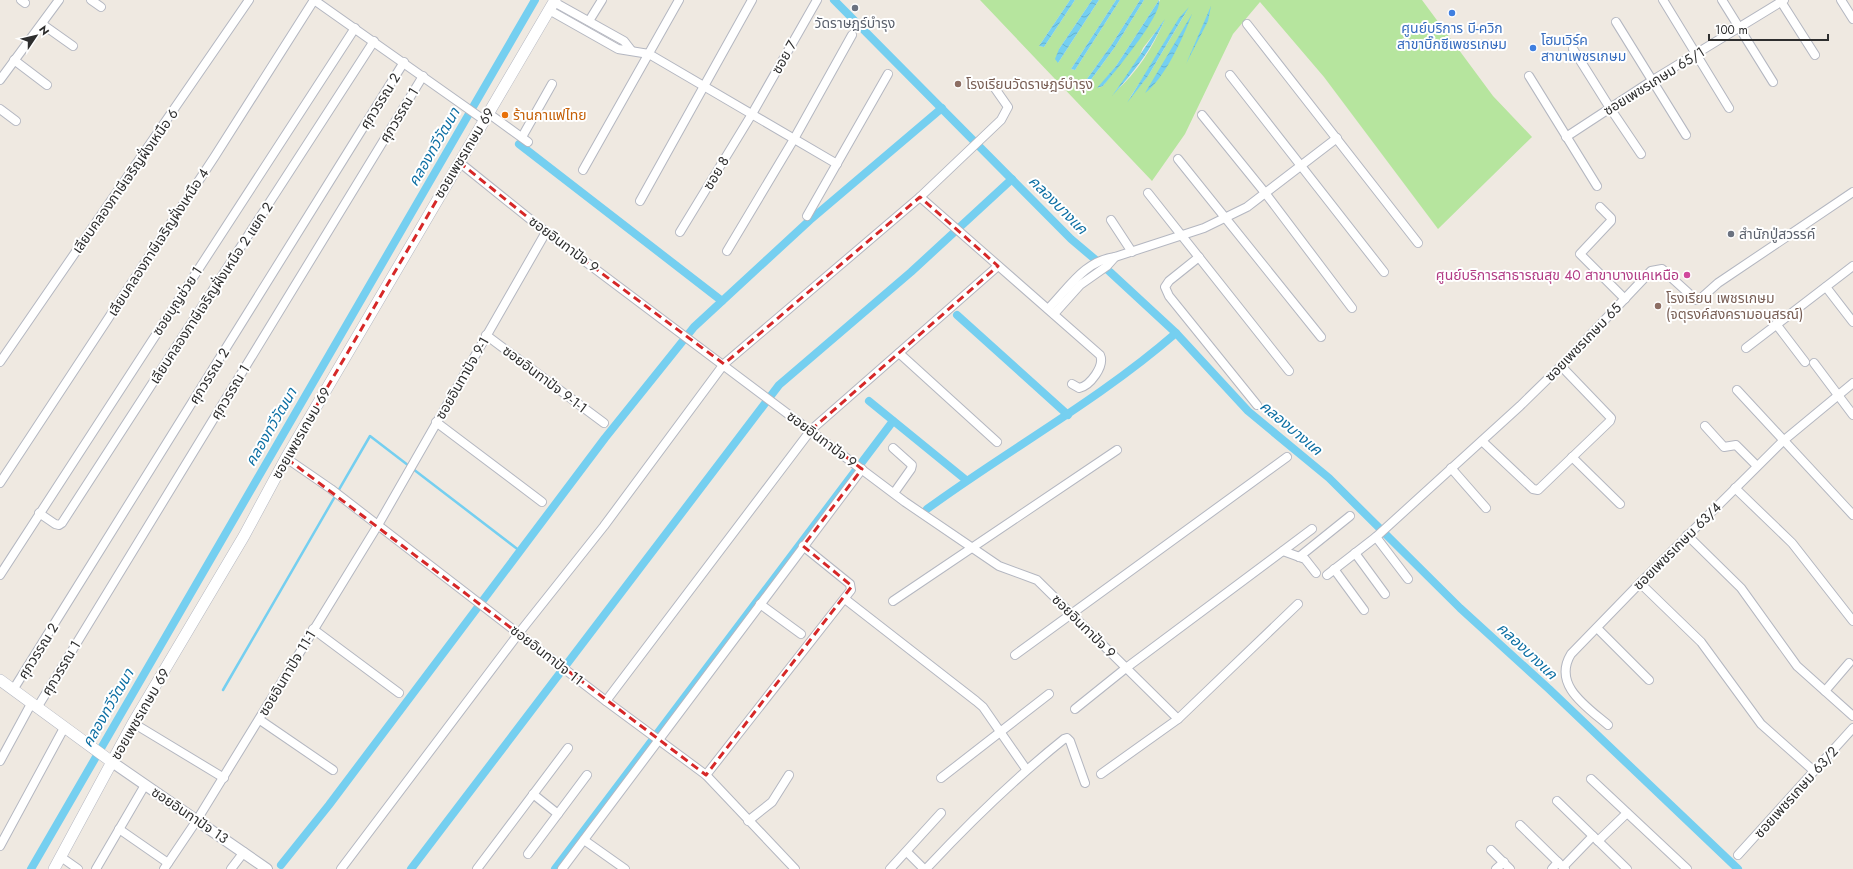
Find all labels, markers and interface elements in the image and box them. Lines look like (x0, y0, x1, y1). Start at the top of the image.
marker: วัดราษฎร์บำรุง (850, 3, 860, 13)
marker: ศูนย์บริการ บี-ควิก สาขาบิ๊กซีเพชรเกษม (1447, 8, 1457, 18)
place label: วัดราษฎร์บำรุง (815, 13, 895, 33)
north arrow (16, 16, 56, 56)
scale bar (1709, 16, 1828, 42)
place label: ศูนย์บริการ บี-ควิก สาขาบิ๊กซีเพชรเกษม (1397, 18, 1507, 54)
text: 100 m (1715, 21, 1748, 39)
text: N (35, 22, 53, 38)
place label: โฮมเวิร์ค สาขาเพชรเกษม (1541, 30, 1626, 66)
street label: ซอย 7 (766, 36, 802, 77)
street label: ซอยเพชรเกษม 65/1 (1600, 42, 1708, 120)
marker: โฮมเวิร์ค สาขาเพชรเกษม (1528, 43, 1538, 53)
street label: ศุภวรรณ 2 (355, 69, 405, 133)
place label: โรงเรียนวัดราษฎร์บำรุง (966, 74, 1093, 94)
marker: โรงเรียนวัดราษฎร์บำรุง (953, 79, 963, 89)
street label: ศุภวรรณ 1 (375, 84, 423, 146)
water label: คลองทวีวัฒนา (403, 103, 466, 190)
street label: ซอยเพชรเกษม 69 (429, 104, 499, 202)
street label: เลียบคลองภาษีเจริญฝั่งเหนือ 6 (67, 105, 183, 257)
place label: ร้านกาแฟไทย (513, 105, 587, 125)
marker: ร้านกาแฟไทย (500, 110, 510, 120)
street label: ซอย 8 (698, 152, 734, 194)
street label: เลียบคลองภาษีเจริญฝั่งเหนือ 4 (103, 164, 213, 320)
water label: คลองบางแค (1024, 171, 1093, 240)
street label: เลียบคลองภาษีเจริญฝั่งเหนือ 2 แยก 2 (145, 198, 277, 388)
street label: ซอยอินทาปัจ 9 (525, 211, 603, 277)
place label: สำนักปู่สวรรค์ (1739, 224, 1815, 244)
marker: สำนักปู่สวรรค์ (1726, 229, 1736, 239)
street label: ซอยบุญช่วย 1 (147, 263, 207, 339)
place label: ศูนย์บริการสาธารณสุข 40 สาขาบางแคเหนือ (1436, 265, 1679, 285)
marker: ศูนย์บริการสาธารณสุข 40 สาขาบางแคเหนือ (1682, 270, 1692, 280)
place label: โรงเรียน เพชรเกษม (จตุรงค์สงครามอนุสรณ์) (1666, 288, 1803, 324)
street label: ซอยเพชรเกษม 65 (1540, 298, 1626, 386)
marker: โรงเรียน เพชรเกษม (จตุรงค์สงครามอนุสรณ์) (1653, 301, 1663, 311)
street label: ซอยอินทาปัจ 9-1 (430, 333, 494, 423)
street label: ซอยอินทาปัจ 9-1-1 (498, 340, 592, 418)
street label: ศุภวรรณ 2 (184, 344, 234, 408)
street label: ศุภวรรณ 1 (206, 361, 254, 423)
water label: คลองทวีวัฒนา (240, 383, 303, 470)
street label: ซอยเพชรเกษม 69 (267, 384, 335, 482)
water label: คลองบางแค (1255, 395, 1327, 461)
street label: ซอยอินทาปัจ 9 (783, 406, 861, 472)
street label: ซอยเพชรเกษม 63/4 (1628, 497, 1726, 595)
street label: ซอยอินทาปัจ 9 (1048, 590, 1120, 662)
water label: คลองบางแค (1492, 617, 1563, 685)
street label: ศุภวรรณ 2 (13, 619, 63, 683)
street label: ซอยอินทาปัจ 11 (506, 620, 588, 690)
street label: ซอยอินทาปัจ 11-1 (253, 626, 321, 720)
street label: ศุภวรรณ 1 (37, 637, 85, 699)
water label: คลองทวีวัฒนา (77, 664, 140, 751)
street label: ซอยเพชรเกษม 69 (106, 665, 174, 763)
street label: ซอยเพชรเกษม 63/2 (1749, 742, 1843, 842)
street label: ซอยอินทาปัจ 13 (148, 782, 233, 848)

